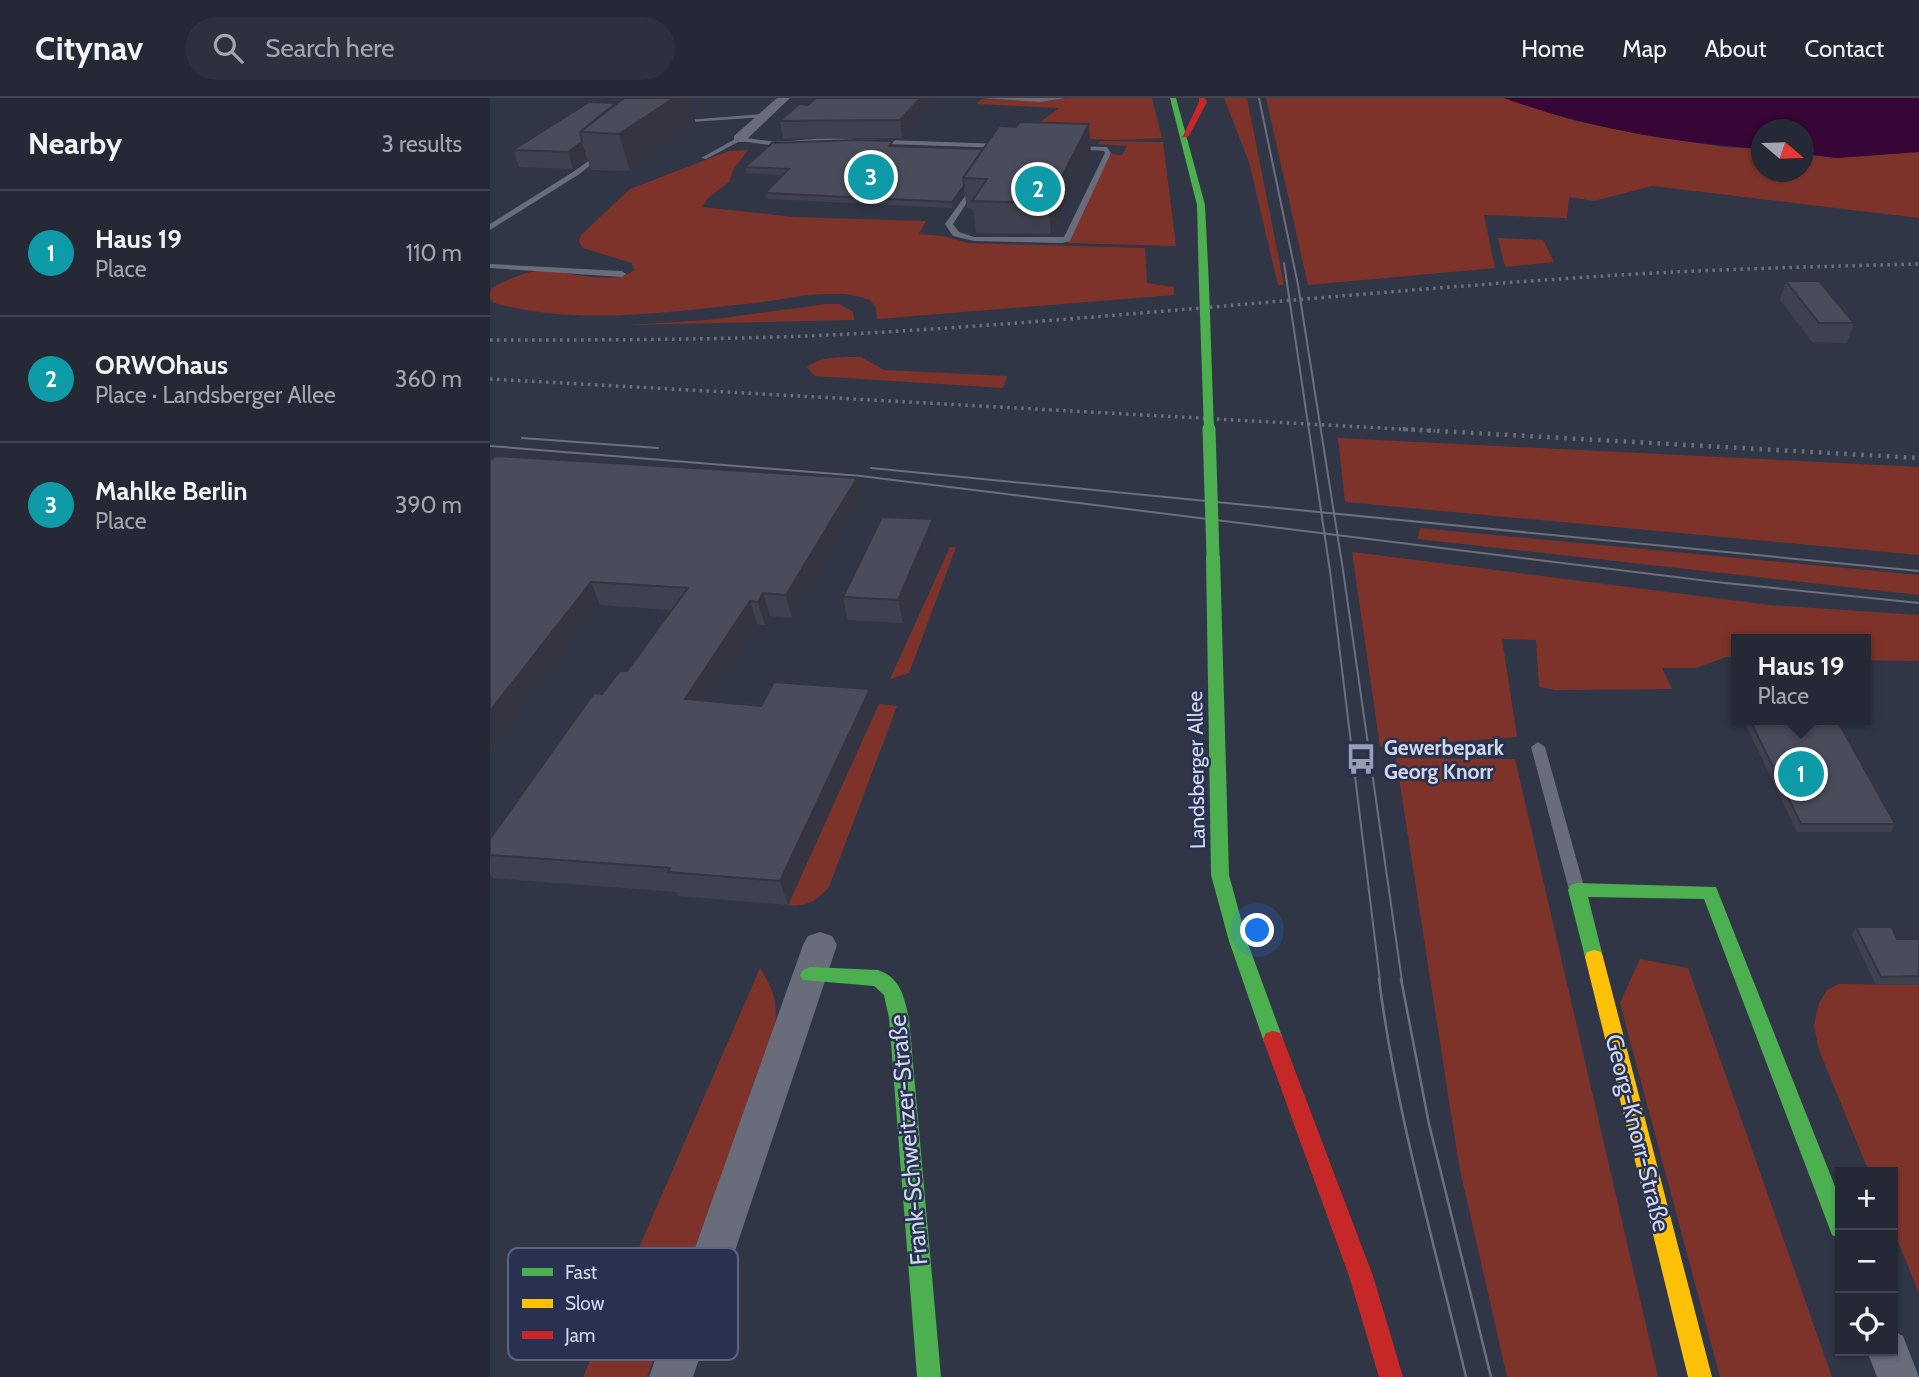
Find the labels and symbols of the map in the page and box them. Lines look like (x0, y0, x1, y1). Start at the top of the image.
north arrow (1751, 119, 1814, 182)
pin: 3 (848, 151, 894, 203)
pin: 2 (1015, 163, 1061, 215)
street label: Landsberger Allee (1182, 690, 1210, 849)
place label: Gewerbepark Georg Knorr (1384, 735, 1505, 784)
bus stop icon: Gewerbepark Georg Knorr (1344, 742, 1378, 776)
pin: 1 (1778, 748, 1824, 800)
your location (1240, 913, 1274, 947)
street label: Frank-Schweitzer-Straße (883, 1013, 933, 1267)
street label: Georg-Knorr-Straße (1599, 1031, 1677, 1235)
legend (508, 1248, 738, 1360)
text: Fast (565, 1261, 598, 1284)
text: Slow (565, 1292, 605, 1315)
text: Jam (564, 1324, 595, 1347)

